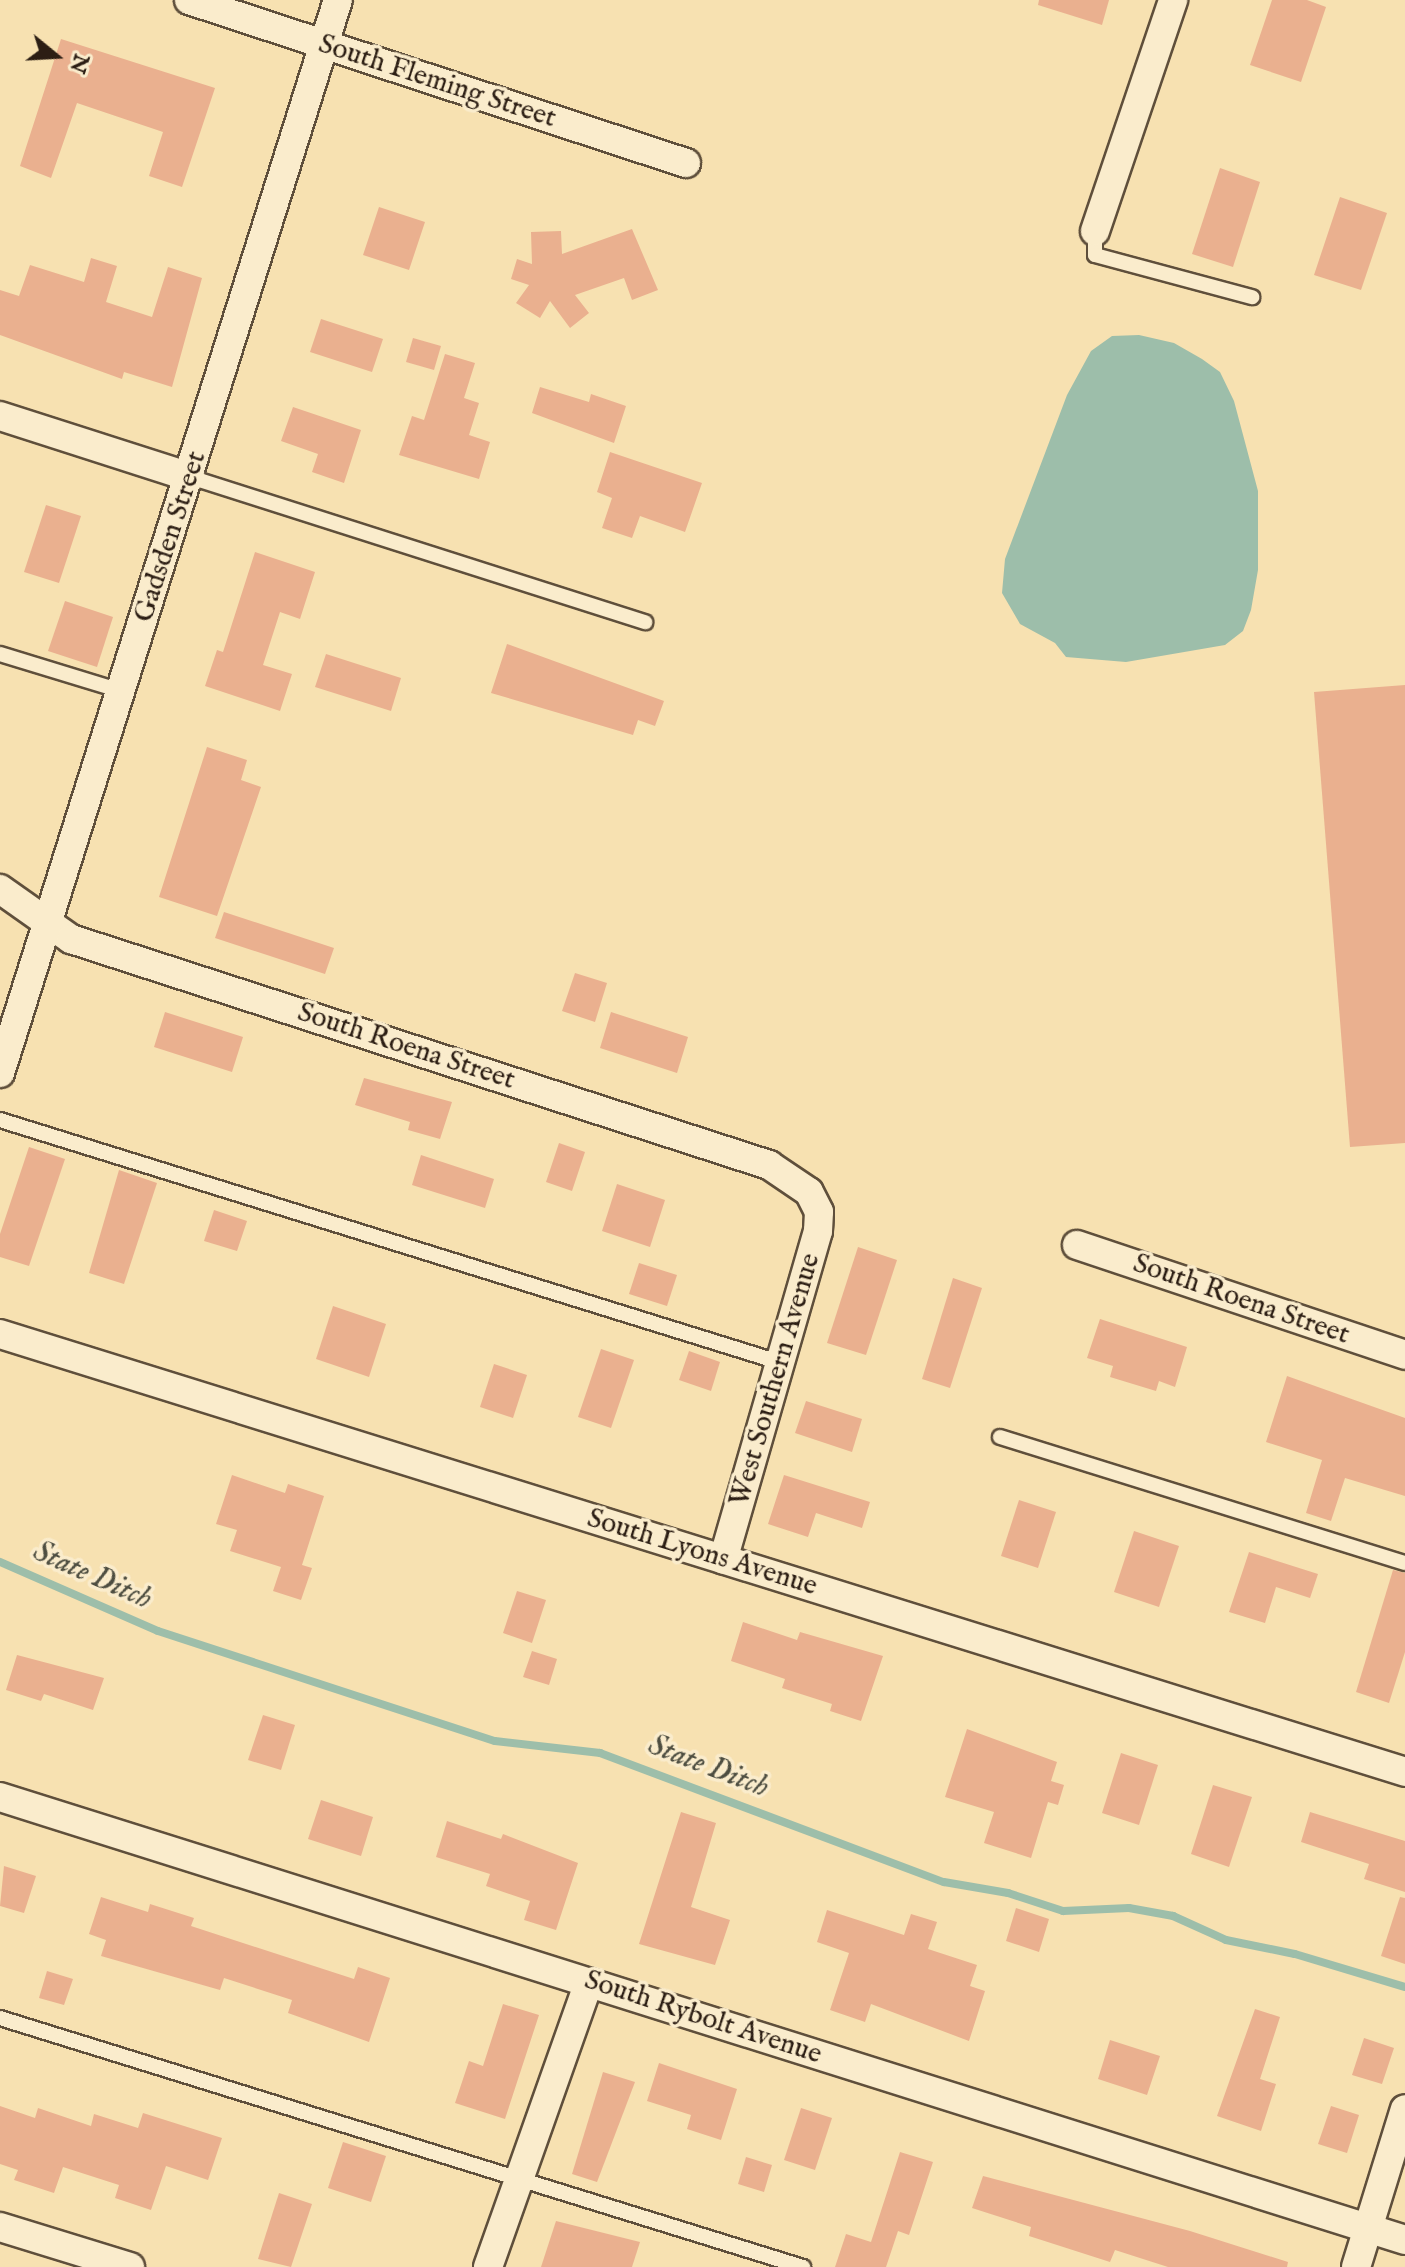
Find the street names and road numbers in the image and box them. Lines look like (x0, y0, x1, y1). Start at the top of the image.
street label: South Fleming Street (314, 28, 560, 136)
street label: Gadsden Street (128, 447, 214, 627)
street label: South Roena Street (293, 996, 519, 1098)
street label: South Roena Street (1129, 1247, 1353, 1353)
street label: West Southern Avenue (724, 1250, 828, 1510)
street label: South Lyons Avenue (583, 1502, 821, 1604)
street label: South Rybolt Avenue (580, 1964, 826, 2072)

